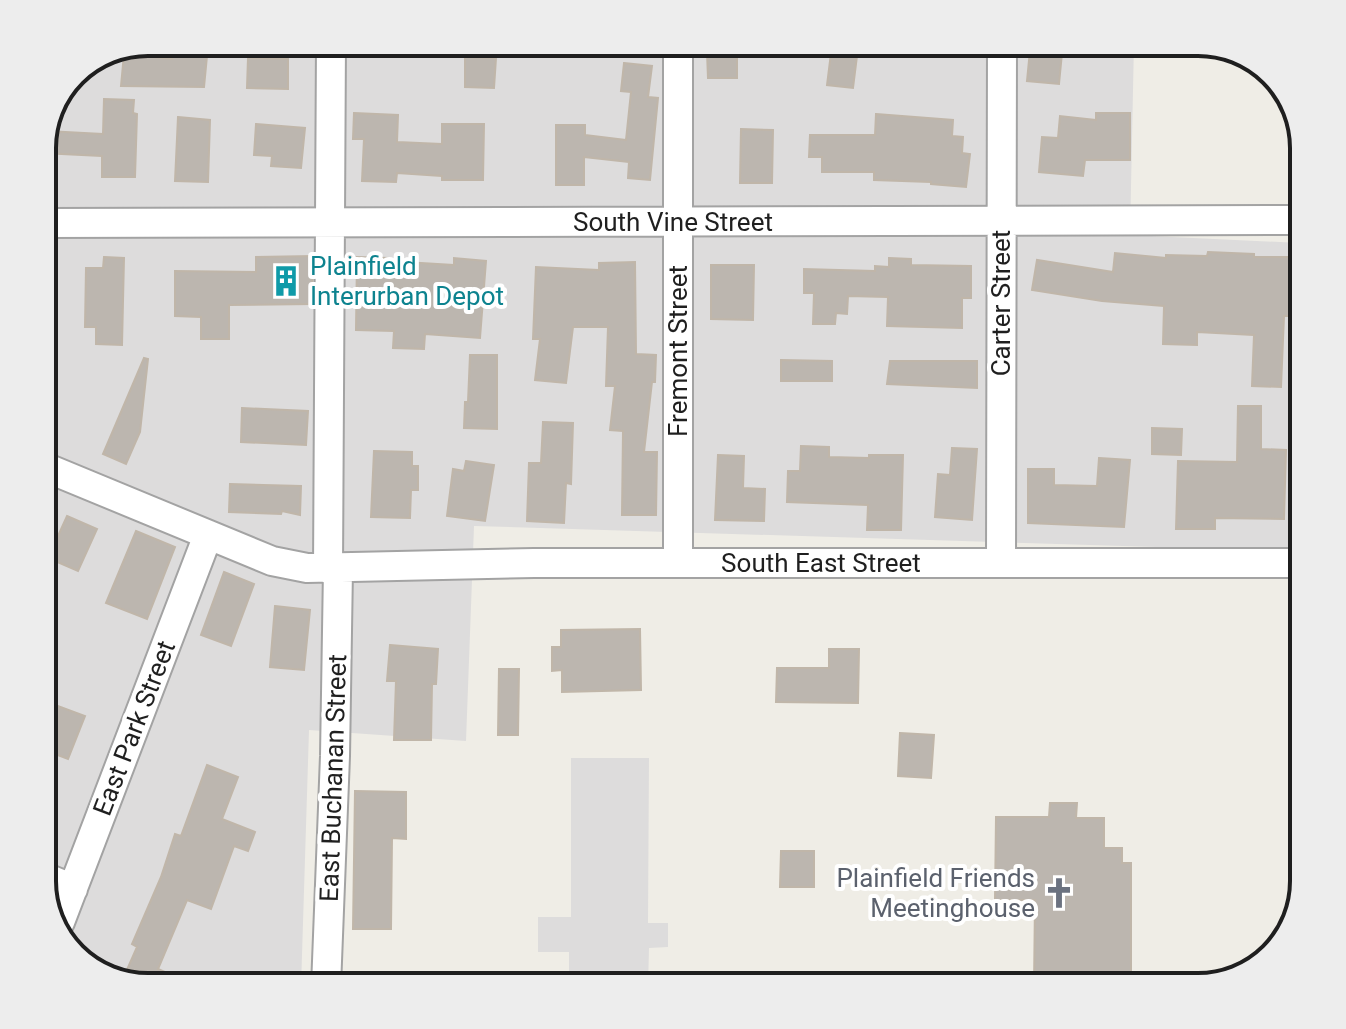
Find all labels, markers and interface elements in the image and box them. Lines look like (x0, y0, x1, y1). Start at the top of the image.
street label: South Vine Street (573, 207, 773, 237)
street label: Carter Street (986, 230, 1016, 376)
place label: Plainfield Interurban Depot (310, 251, 504, 311)
building icon: Plainfield Interurban Depot (269, 264, 303, 298)
street label: Fremont Street (663, 265, 693, 437)
street label: South East Street (721, 548, 921, 578)
street label: East Park Street (87, 636, 181, 820)
street label: East Buchanan Street (314, 654, 352, 902)
place label: Plainfield Friends Meetinghouse (836, 863, 1035, 923)
church icon: Plainfield Friends Meetinghouse (1042, 876, 1076, 910)

